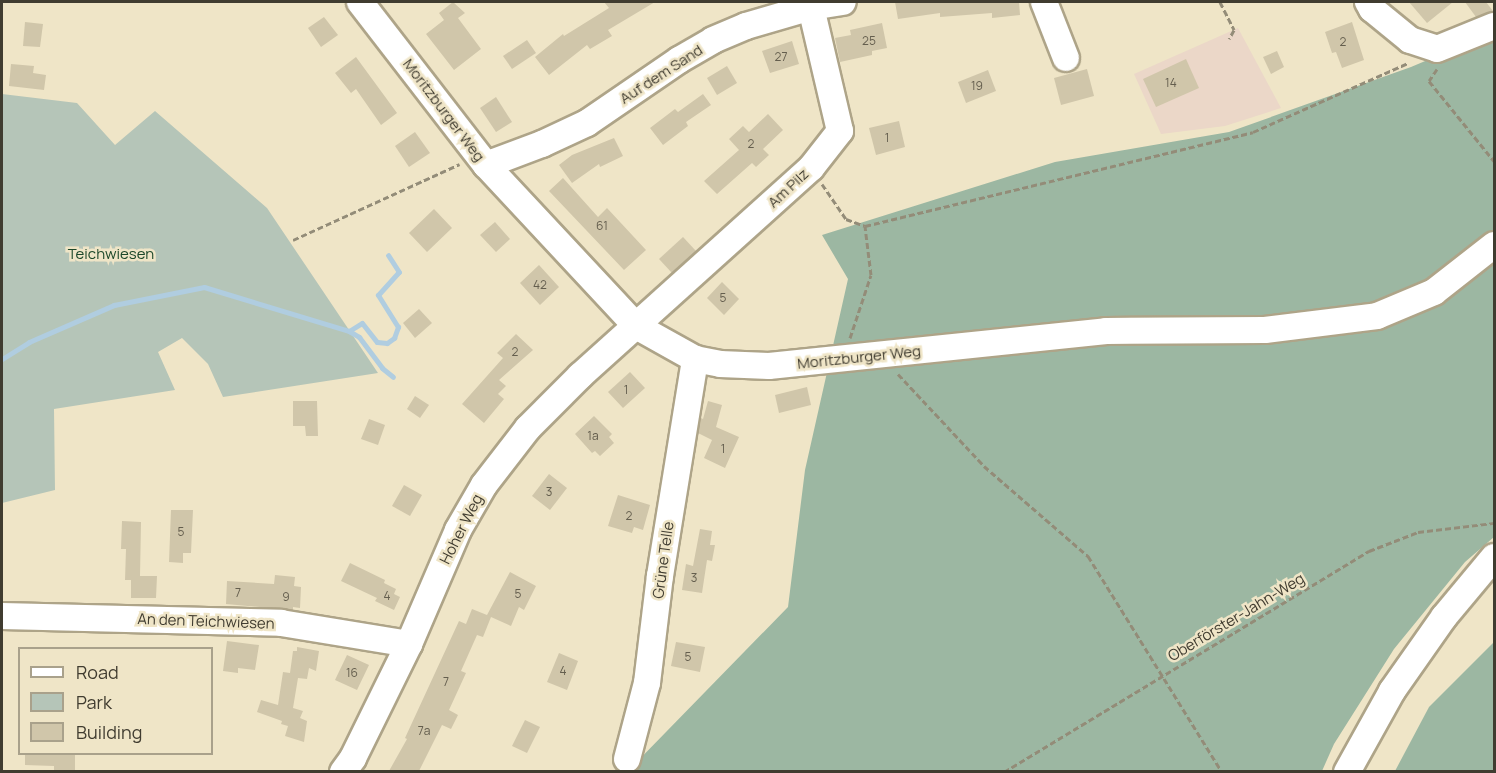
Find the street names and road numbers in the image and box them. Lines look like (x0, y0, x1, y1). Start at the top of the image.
street label: Auf dem Sand (616, 41, 706, 107)
street label: Moritzburger Weg (399, 55, 489, 165)
street label: Am Pilz (764, 165, 812, 211)
street label: Moritzburger Weg (796, 342, 922, 372)
street label: Hoher Weg (436, 491, 486, 567)
street label: Grüne Telle (649, 520, 677, 600)
street label: Oberförster-Jahn-Weg (1164, 569, 1308, 665)
street label: An den Teichwiesen (137, 610, 275, 632)

